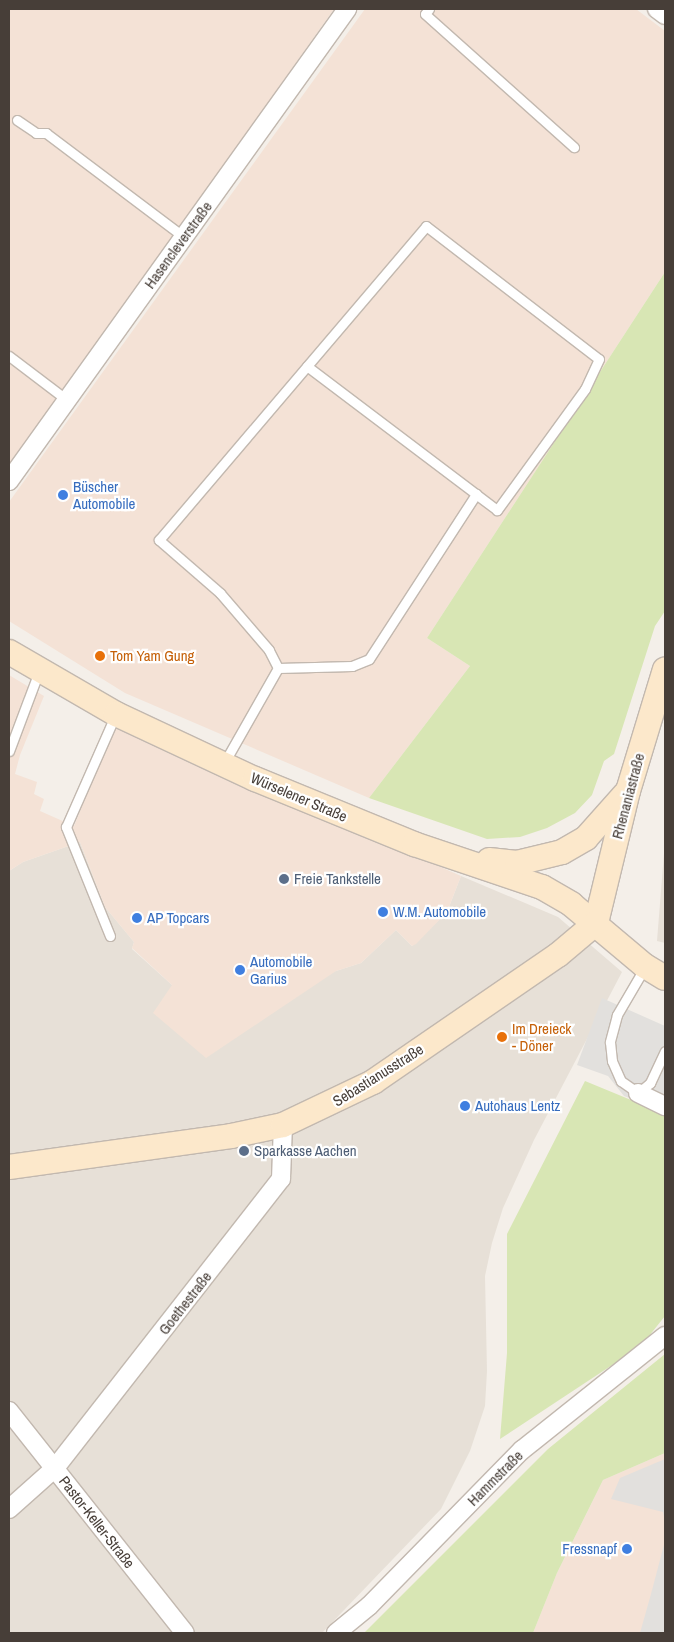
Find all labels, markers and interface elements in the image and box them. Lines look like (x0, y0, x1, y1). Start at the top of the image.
street label: Hasencleverstraße (140, 198, 216, 292)
place label: Büscher Automobile (73, 477, 135, 512)
marker: Büscher Automobile (57, 489, 69, 501)
place label: Tom Yam Gung (110, 647, 195, 665)
marker: Tom Yam Gung (94, 650, 106, 662)
street label: Rhenaniastraße (608, 751, 648, 841)
street label: Würselener Straße (248, 769, 350, 825)
place label: Freie Tankstelle (294, 870, 381, 888)
marker: Freie Tankstelle (278, 873, 290, 885)
place label: W.M. Automobile (393, 903, 487, 921)
marker: W.M. Automobile (377, 906, 389, 918)
place label: AP Topcars (147, 909, 210, 927)
marker: AP Topcars (131, 912, 143, 924)
place label: Automobile Garius (250, 952, 312, 987)
marker: Automobile Garius (234, 964, 246, 976)
place label: Im Dreieck - Döner (512, 1019, 571, 1054)
marker: Im Dreieck - Döner (496, 1031, 508, 1043)
street label: Sebastianusstraße (329, 1040, 427, 1110)
place label: Autohaus Lentz (475, 1097, 560, 1115)
marker: Autohaus Lentz (459, 1100, 471, 1112)
place label: Sparkasse Aachen (254, 1142, 357, 1160)
marker: Sparkasse Aachen (238, 1145, 250, 1157)
street label: Goethestraße (155, 1268, 215, 1338)
street label: Hammstraße (464, 1447, 526, 1509)
street label: Pastor-Keller-Straße (55, 1472, 139, 1572)
place label: Fressnapf (562, 1540, 617, 1558)
marker: Fressnapf (621, 1543, 633, 1555)

